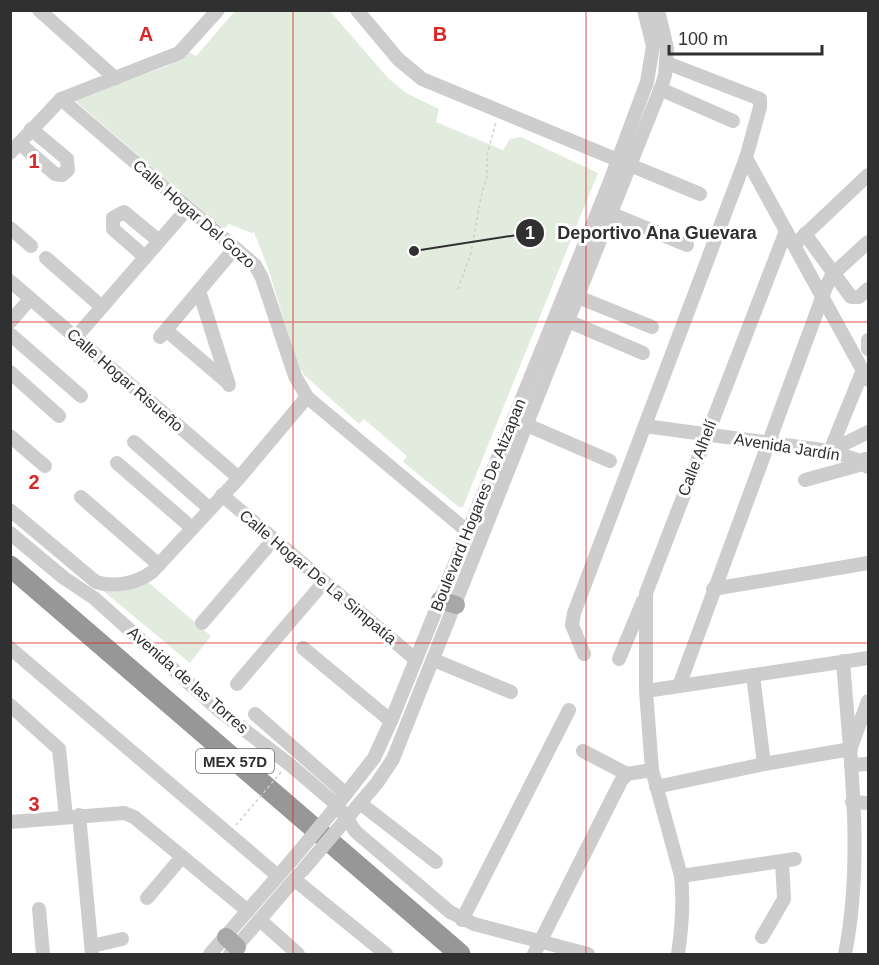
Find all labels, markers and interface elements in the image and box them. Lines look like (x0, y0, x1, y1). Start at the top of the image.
scale bar (669, 18, 822, 56)
text: A (139, 23, 153, 45)
text: B (433, 23, 447, 45)
text: 100 m (678, 29, 728, 49)
text: 1 (28, 150, 40, 172)
street label: Calle Hogar Del Gozo (130, 157, 258, 272)
callout: Deportivo Ana Guevara (515, 215, 769, 251)
text: 1 (525, 223, 535, 243)
text: Deportivo Ana Guevara (557, 223, 758, 243)
street label: Calle Hogar Risueño (64, 325, 186, 435)
street label: Boulevard Hogares De Atizapan (427, 396, 529, 614)
street label: Calle Alhelí (675, 417, 719, 498)
street label: Avenida Jardín (733, 430, 841, 464)
text: 2 (28, 471, 40, 493)
street label: Calle Hogar De La Simpatía (236, 506, 400, 648)
street label: Avenida de las Torres (125, 623, 251, 737)
road number: MEX 57D (196, 749, 274, 773)
text: 3 (28, 793, 40, 815)

